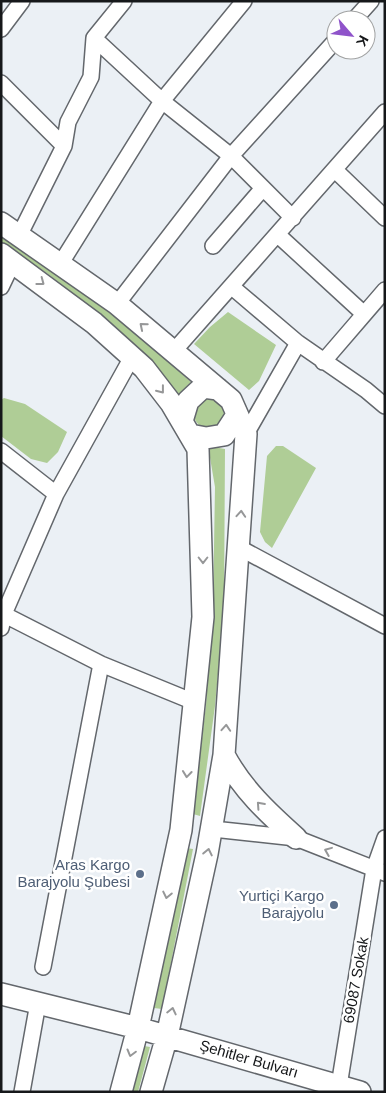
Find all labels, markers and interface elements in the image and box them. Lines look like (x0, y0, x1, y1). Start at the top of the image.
north arrow (326, 10, 376, 60)
text: K (353, 33, 372, 49)
one-way arrow (35, 277, 44, 285)
one-way arrow (139, 323, 148, 332)
one-way arrow (156, 384, 164, 393)
one-way arrow (235, 510, 246, 518)
one-way arrow (197, 556, 208, 564)
one-way arrow (220, 724, 231, 732)
one-way arrow (181, 770, 192, 778)
one-way arrow (257, 802, 266, 811)
one-way arrow (325, 846, 333, 856)
one-way arrow (202, 848, 212, 856)
place label: Aras Kargo Barajyolu Şubesi (17, 856, 130, 890)
marker: Aras Kargo Barajyolu Şubesi (134, 868, 146, 880)
place label: Yurtiçi Kargo Barajyolu (239, 887, 324, 921)
one-way arrow (162, 890, 173, 899)
marker: Yurtiçi Kargo Barajyolu (328, 899, 340, 911)
street label: 69087 Sokak (340, 935, 372, 1025)
one-way arrow (166, 1006, 177, 1015)
street label: Şehitler Bulvarı (198, 1036, 300, 1081)
one-way arrow (127, 1049, 137, 1057)

